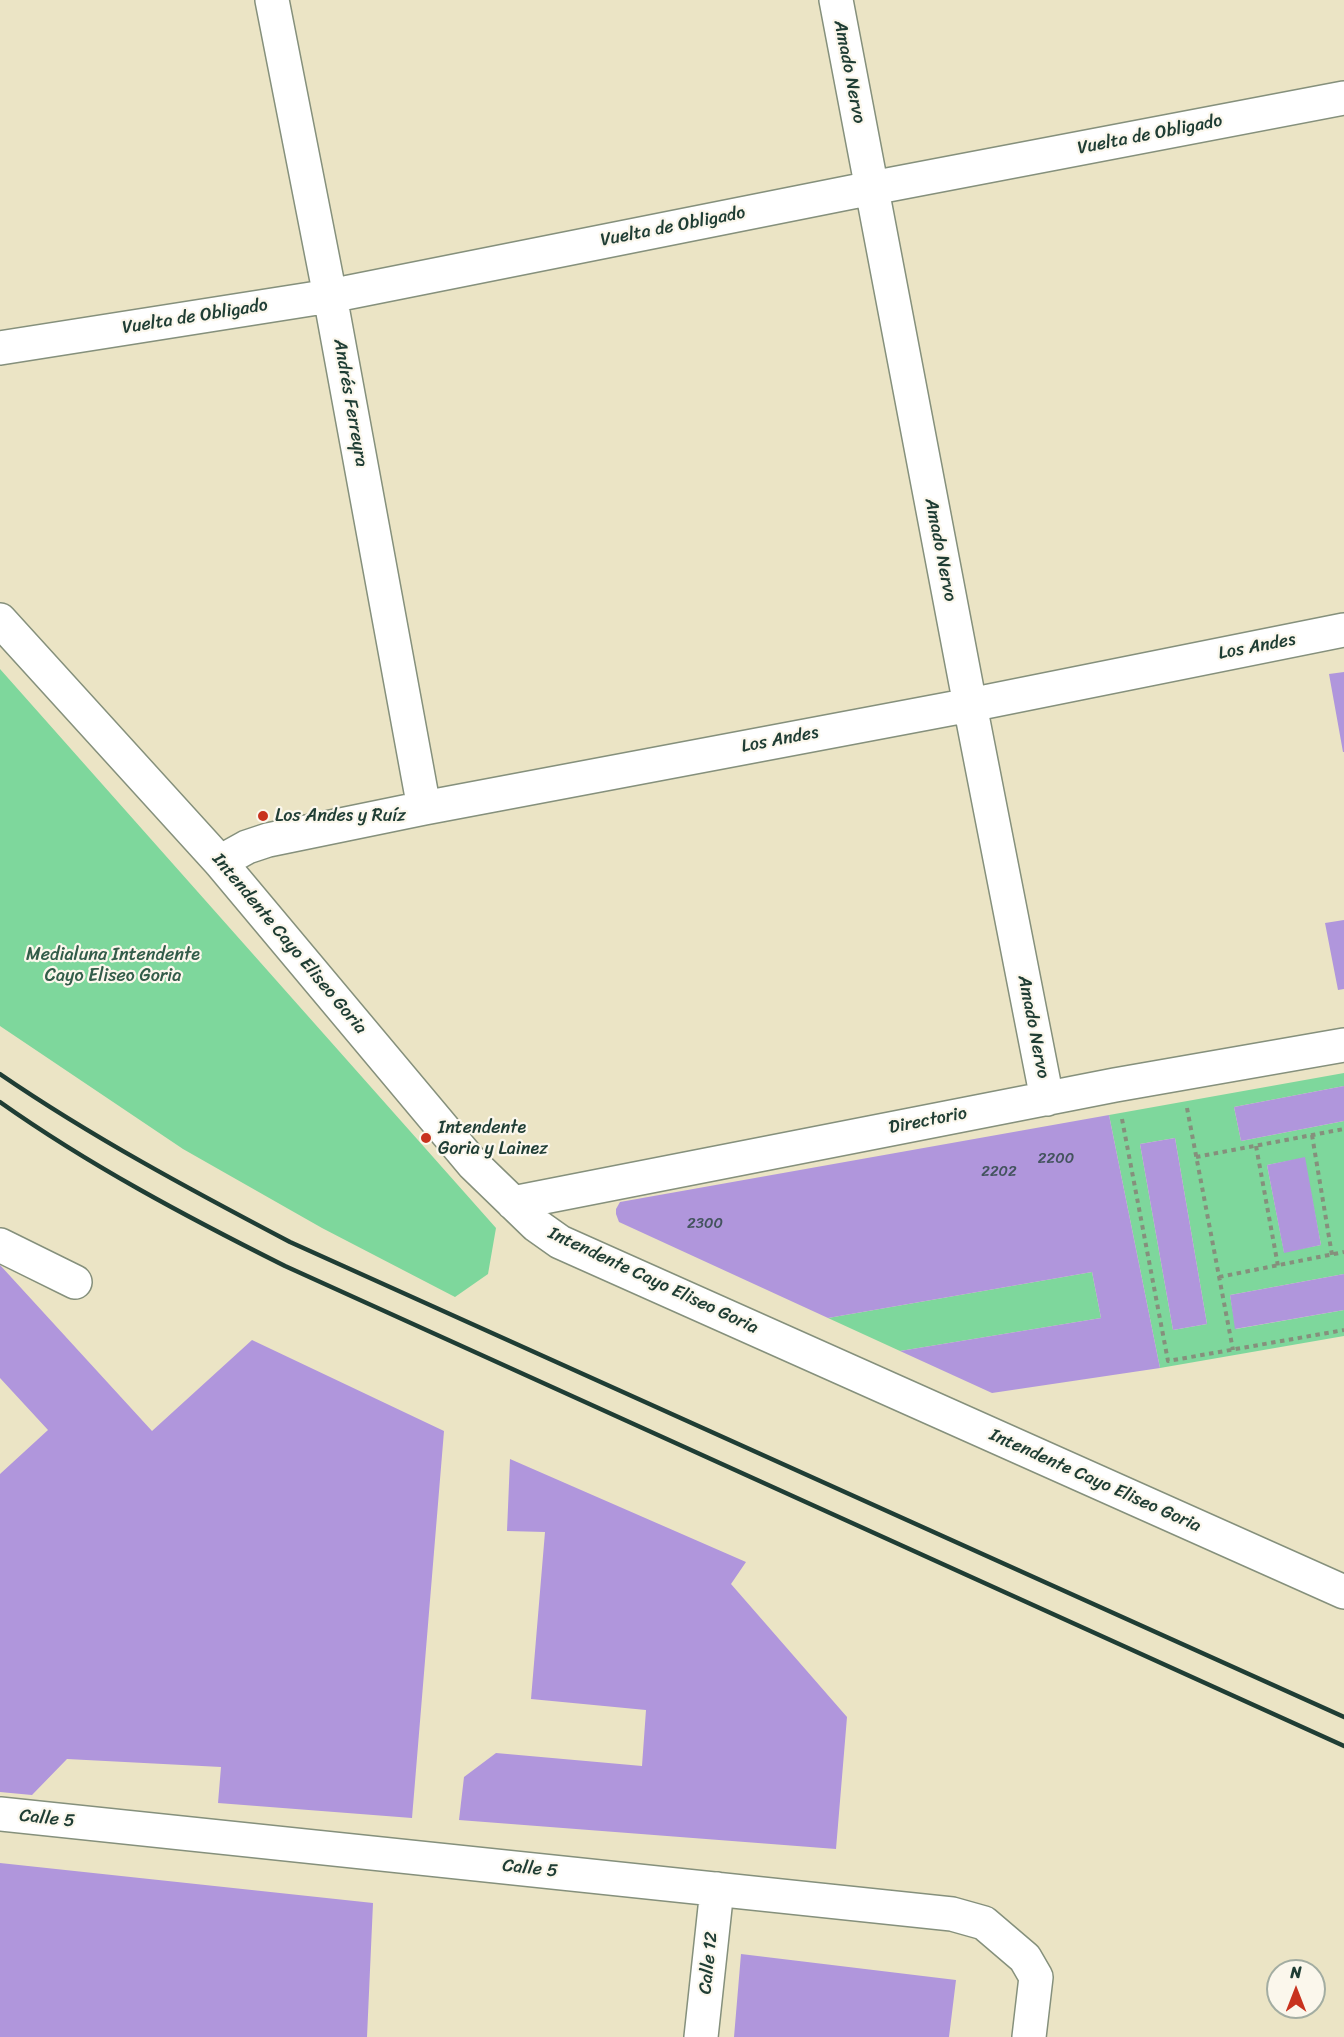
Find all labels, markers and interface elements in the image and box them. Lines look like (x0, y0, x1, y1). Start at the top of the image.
street label: Amado Nervo (828, 19, 870, 125)
street label: Vuelta de Obligado (1076, 110, 1224, 160)
street label: Vuelta de Obligado (599, 202, 747, 252)
street label: Vuelta de Obligado (121, 295, 269, 339)
street label: Andrés Ferreyra (328, 337, 372, 469)
street label: Amado Nervo (919, 497, 961, 603)
street label: Los Andes (1217, 629, 1297, 665)
street label: Los Andes (740, 722, 820, 758)
place label: Los Andes y Ruíz (275, 805, 406, 827)
marker: Los Andes y Ruíz (256, 809, 270, 823)
street label: Intendente Cayo Eliseo Goria (207, 849, 371, 1039)
park label: Medialuna Intendente Cayo Eliseo Goria (26, 944, 200, 986)
street label: Amado Nervo (1012, 974, 1054, 1080)
street label: Directorio (887, 1103, 969, 1139)
place label: Intendente Goria y Lainez (438, 1117, 548, 1160)
marker: Intendente Goria y Lainez (419, 1131, 433, 1145)
house number: 2200 (1038, 1150, 1074, 1168)
house number: 2202 (981, 1163, 1017, 1181)
house number: 2300 (687, 1215, 723, 1233)
street label: Intendente Cayo Eliseo Goria (545, 1223, 761, 1339)
street label: Intendente Cayo Eliseo Goria (986, 1425, 1204, 1537)
street label: Calle 5 (18, 1805, 76, 1833)
street label: Calle 5 (501, 1855, 559, 1883)
street label: Calle 12 (695, 1931, 723, 1995)
text: N (1290, 1958, 1302, 1987)
north arrow (1266, 1959, 1326, 2019)

